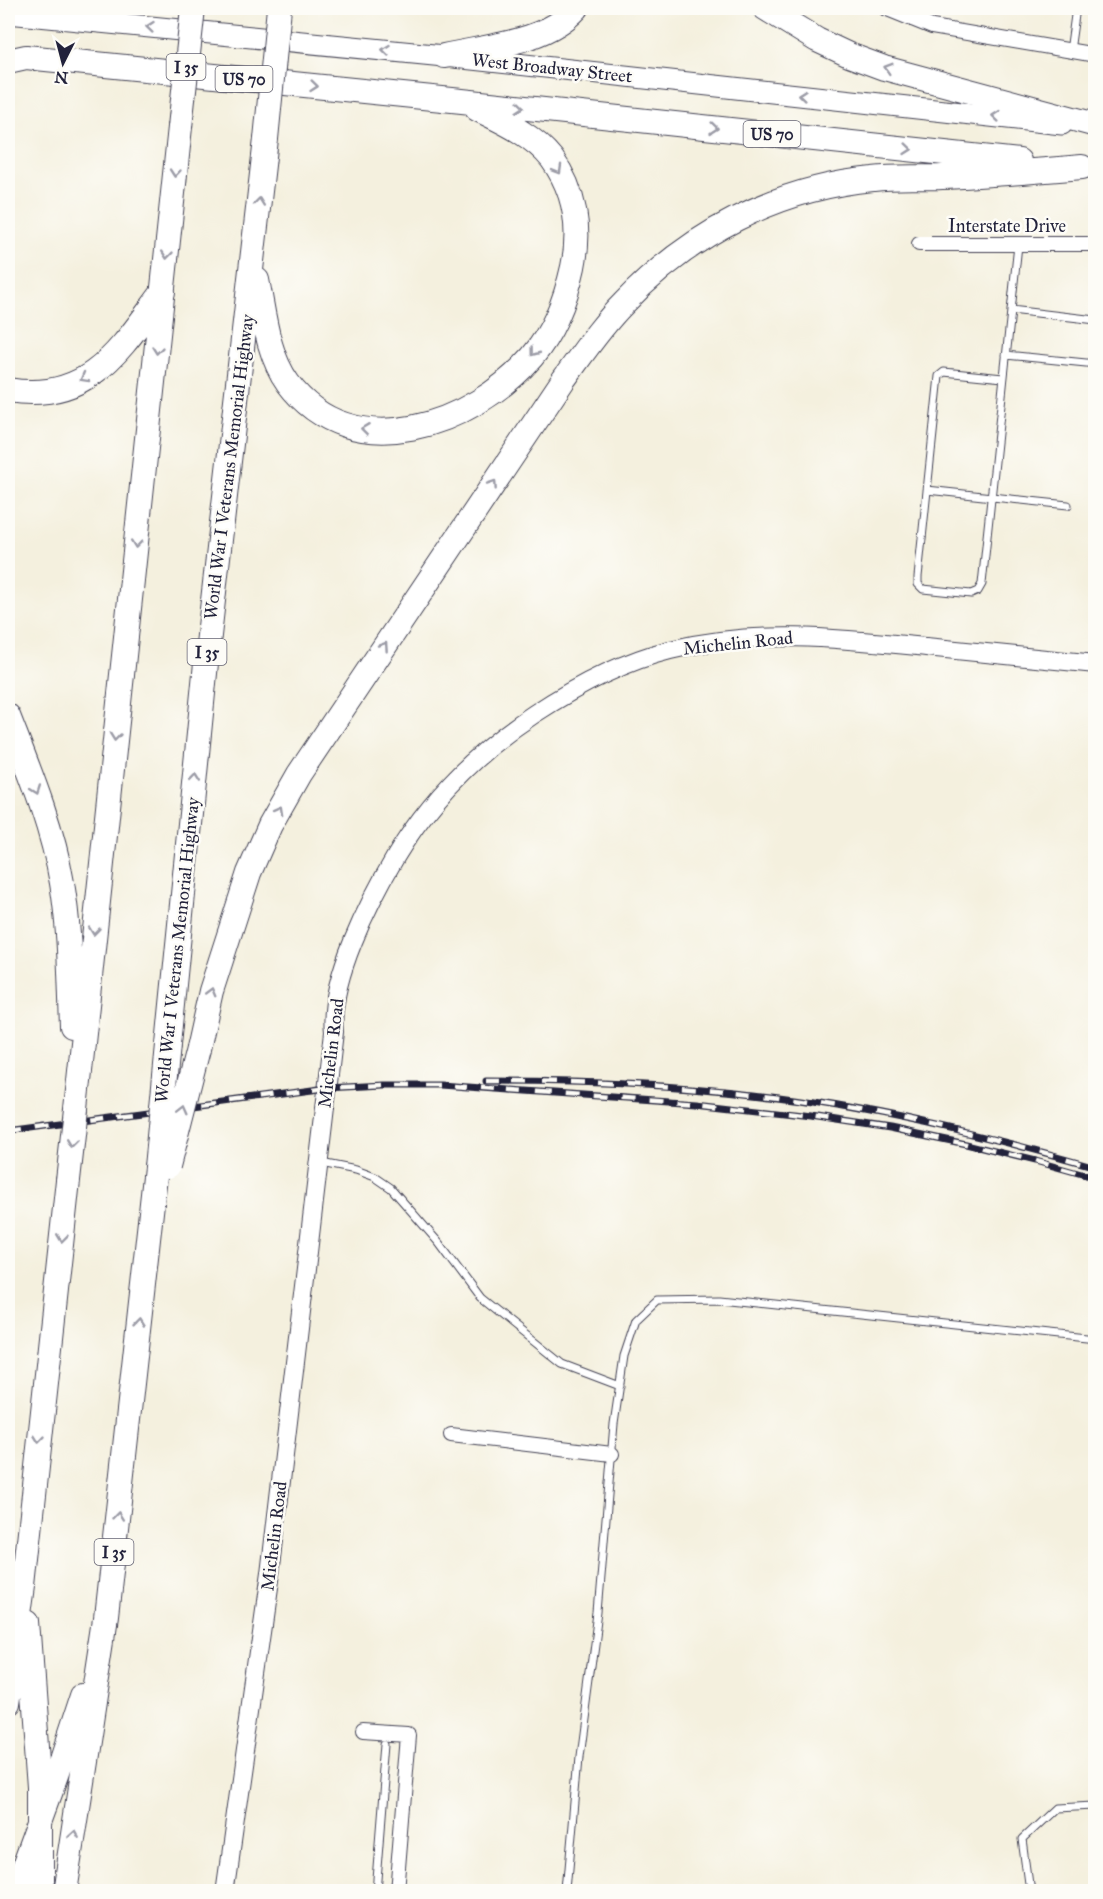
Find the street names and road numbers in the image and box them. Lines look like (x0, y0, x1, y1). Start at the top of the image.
street label: West Broadway Street (471, 49, 634, 87)
road number: I 35 (166, 54, 206, 80)
road number: US 70 (216, 66, 272, 92)
road number: US 70 (744, 121, 800, 147)
street label: Interstate Drive (948, 215, 1066, 237)
street label: World War I Veterans Memorial Highway (199, 313, 260, 621)
street label: Michelin Road (682, 626, 794, 660)
road number: I 35 (188, 639, 226, 665)
street label: World War I Veterans Memorial Highway (150, 795, 205, 1104)
street label: Michelin Road (313, 997, 349, 1109)
street label: Michelin Road (256, 1480, 292, 1592)
road number: I 35 (94, 1539, 134, 1565)

